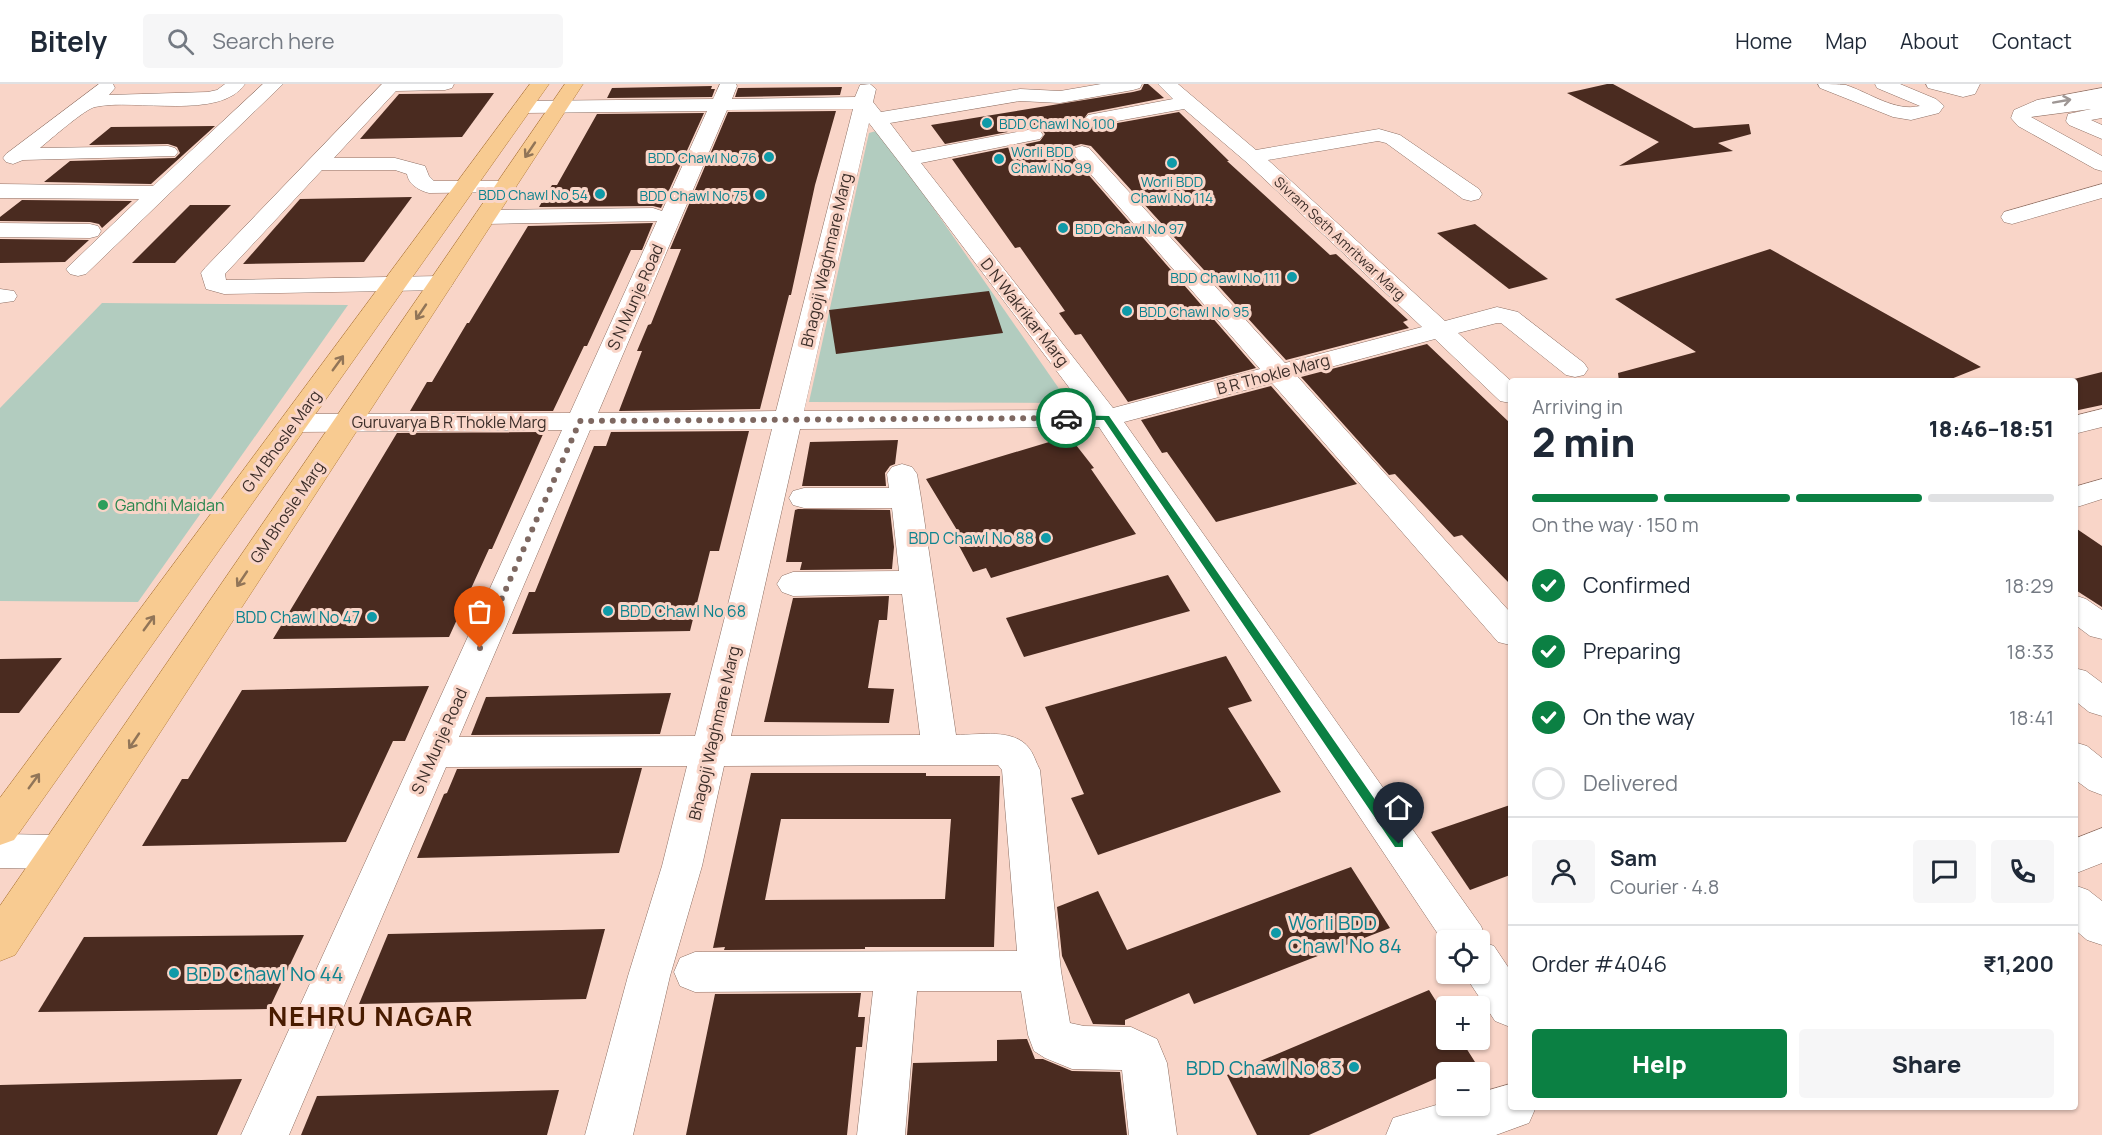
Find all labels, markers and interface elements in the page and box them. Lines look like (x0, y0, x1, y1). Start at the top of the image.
search box (143, 14, 563, 68)
text: Bitely (30, 22, 107, 60)
icon: search (164, 25, 197, 58)
text: Search here (212, 26, 335, 56)
text: Home (1735, 27, 1792, 55)
text: Map (1825, 27, 1867, 55)
text: About (1900, 27, 1959, 55)
text: Contact (1992, 27, 2072, 55)
one-way arrow (2052, 96, 2071, 107)
place label: BDD Chawl No 100 (999, 114, 1115, 133)
marker: BDD Chawl No 100 (980, 116, 994, 130)
one-way arrow (524, 141, 536, 158)
place label: Worli BDD Chawl No 99 (1011, 142, 1092, 177)
place label: BDD Chawl No 76 (648, 148, 757, 167)
marker: BDD Chawl No 76 (762, 150, 776, 164)
marker: Worli BDD Chawl No 99 (992, 152, 1006, 166)
marker: Worli BDD Chawl No 114 (1165, 156, 1179, 170)
street label: Bhagoji Waghmare Marg (795, 171, 857, 349)
place label: Worli BDD Chawl No 114 (1131, 172, 1213, 207)
street label: Sivram Seth Amritwar Marg (1270, 172, 1410, 304)
place label: BDD Chawl No 54 (478, 185, 588, 204)
place label: BDD Chawl No 75 (639, 186, 748, 205)
marker: BDD Chawl No 54 (593, 187, 607, 201)
marker: BDD Chawl No 75 (753, 188, 767, 202)
place label: BDD Chawl No 97 (1075, 219, 1184, 238)
marker: BDD Chawl No 97 (1056, 221, 1070, 235)
street label: S N Munje Road (602, 240, 668, 354)
street label: D N Wakrikar Marg (976, 253, 1074, 371)
place label: BDD Chawl No 111 (1170, 268, 1280, 287)
marker: BDD Chawl No 111 (1285, 270, 1299, 284)
place label: BDD Chawl No 95 (1139, 302, 1249, 321)
one-way arrow (415, 303, 427, 320)
marker: BDD Chawl No 95 (1120, 304, 1134, 318)
street label: B R Thokle Marg (1214, 348, 1332, 400)
one-way arrow (331, 356, 344, 372)
street label: G M Bhosle Marg (236, 385, 326, 497)
courier (1036, 388, 1096, 448)
text: Arriving in (1532, 393, 1623, 420)
icon: car (1050, 402, 1083, 435)
street label: Guruvarya B R Thokle Marg (352, 411, 546, 433)
text: 18:46–18:51 (1929, 414, 2054, 444)
text: 2 min (1532, 415, 1635, 469)
street label: GM Bhosle Marg (245, 457, 329, 567)
place label: Gandhi Maidan (115, 494, 224, 516)
marker: Gandhi Maidan (96, 498, 110, 512)
text: On the way · 150 m (1532, 511, 1699, 538)
place label: BDD Chawl No 88 (909, 527, 1034, 549)
marker: BDD Chawl No 88 (1039, 531, 1053, 545)
icon: check (1532, 569, 1565, 602)
one-way arrow (236, 570, 249, 587)
text: Confirmed (1583, 570, 1691, 600)
text: 18:29 (2005, 572, 2054, 599)
pin (454, 586, 505, 648)
icon: bag (463, 595, 496, 628)
place label: BDD Chawl No 68 (620, 600, 746, 622)
marker: BDD Chawl No 68 (601, 604, 615, 618)
place label: BDD Chawl No 47 (236, 606, 360, 628)
marker: BDD Chawl No 47 (365, 610, 379, 624)
one-way arrow (143, 615, 155, 631)
icon: check (1532, 635, 1565, 668)
text: Preparing (1583, 636, 1681, 666)
text: 18:33 (2006, 638, 2054, 665)
street label: Bhagoji Waghmare Marg (683, 644, 745, 822)
street label: S N Munje Road (406, 684, 472, 798)
icon: check (1532, 701, 1565, 734)
text: On the way (1583, 702, 1695, 732)
text: 18:41 (2009, 704, 2054, 731)
one-way arrow (128, 732, 140, 748)
text: Delivered (1583, 768, 1678, 798)
one-way arrow (28, 773, 41, 789)
pin (1373, 782, 1424, 844)
icon: home (1382, 791, 1415, 824)
button: person (1532, 840, 1595, 903)
button: chat (1913, 840, 1976, 903)
button: phone (1991, 840, 2054, 903)
text: Sam (1610, 843, 1657, 873)
text: Courier · 4.8 (1610, 873, 1719, 900)
place label: Worli BDD Chawl No 84 (1288, 909, 1402, 959)
marker: Worli BDD Chawl No 84 (1269, 926, 1283, 940)
map controls (1436, 930, 1490, 1116)
button: locate (1436, 930, 1490, 984)
text: Order #4046 (1532, 949, 1667, 979)
text: ₹1,200 (1983, 949, 2054, 979)
place label: BDD Chawl No 44 (186, 960, 343, 987)
marker: BDD Chawl No 44 (167, 966, 181, 980)
button: + (1436, 996, 1490, 1050)
district label: NEHRU NAGAR (268, 997, 474, 1034)
button: Help (1532, 1029, 1787, 1098)
button: Share (1799, 1029, 2054, 1098)
place label: BDD Chawl No 83 (1186, 1054, 1342, 1081)
marker: BDD Chawl No 83 (1347, 1060, 1361, 1074)
button: − (1436, 1062, 1490, 1116)

